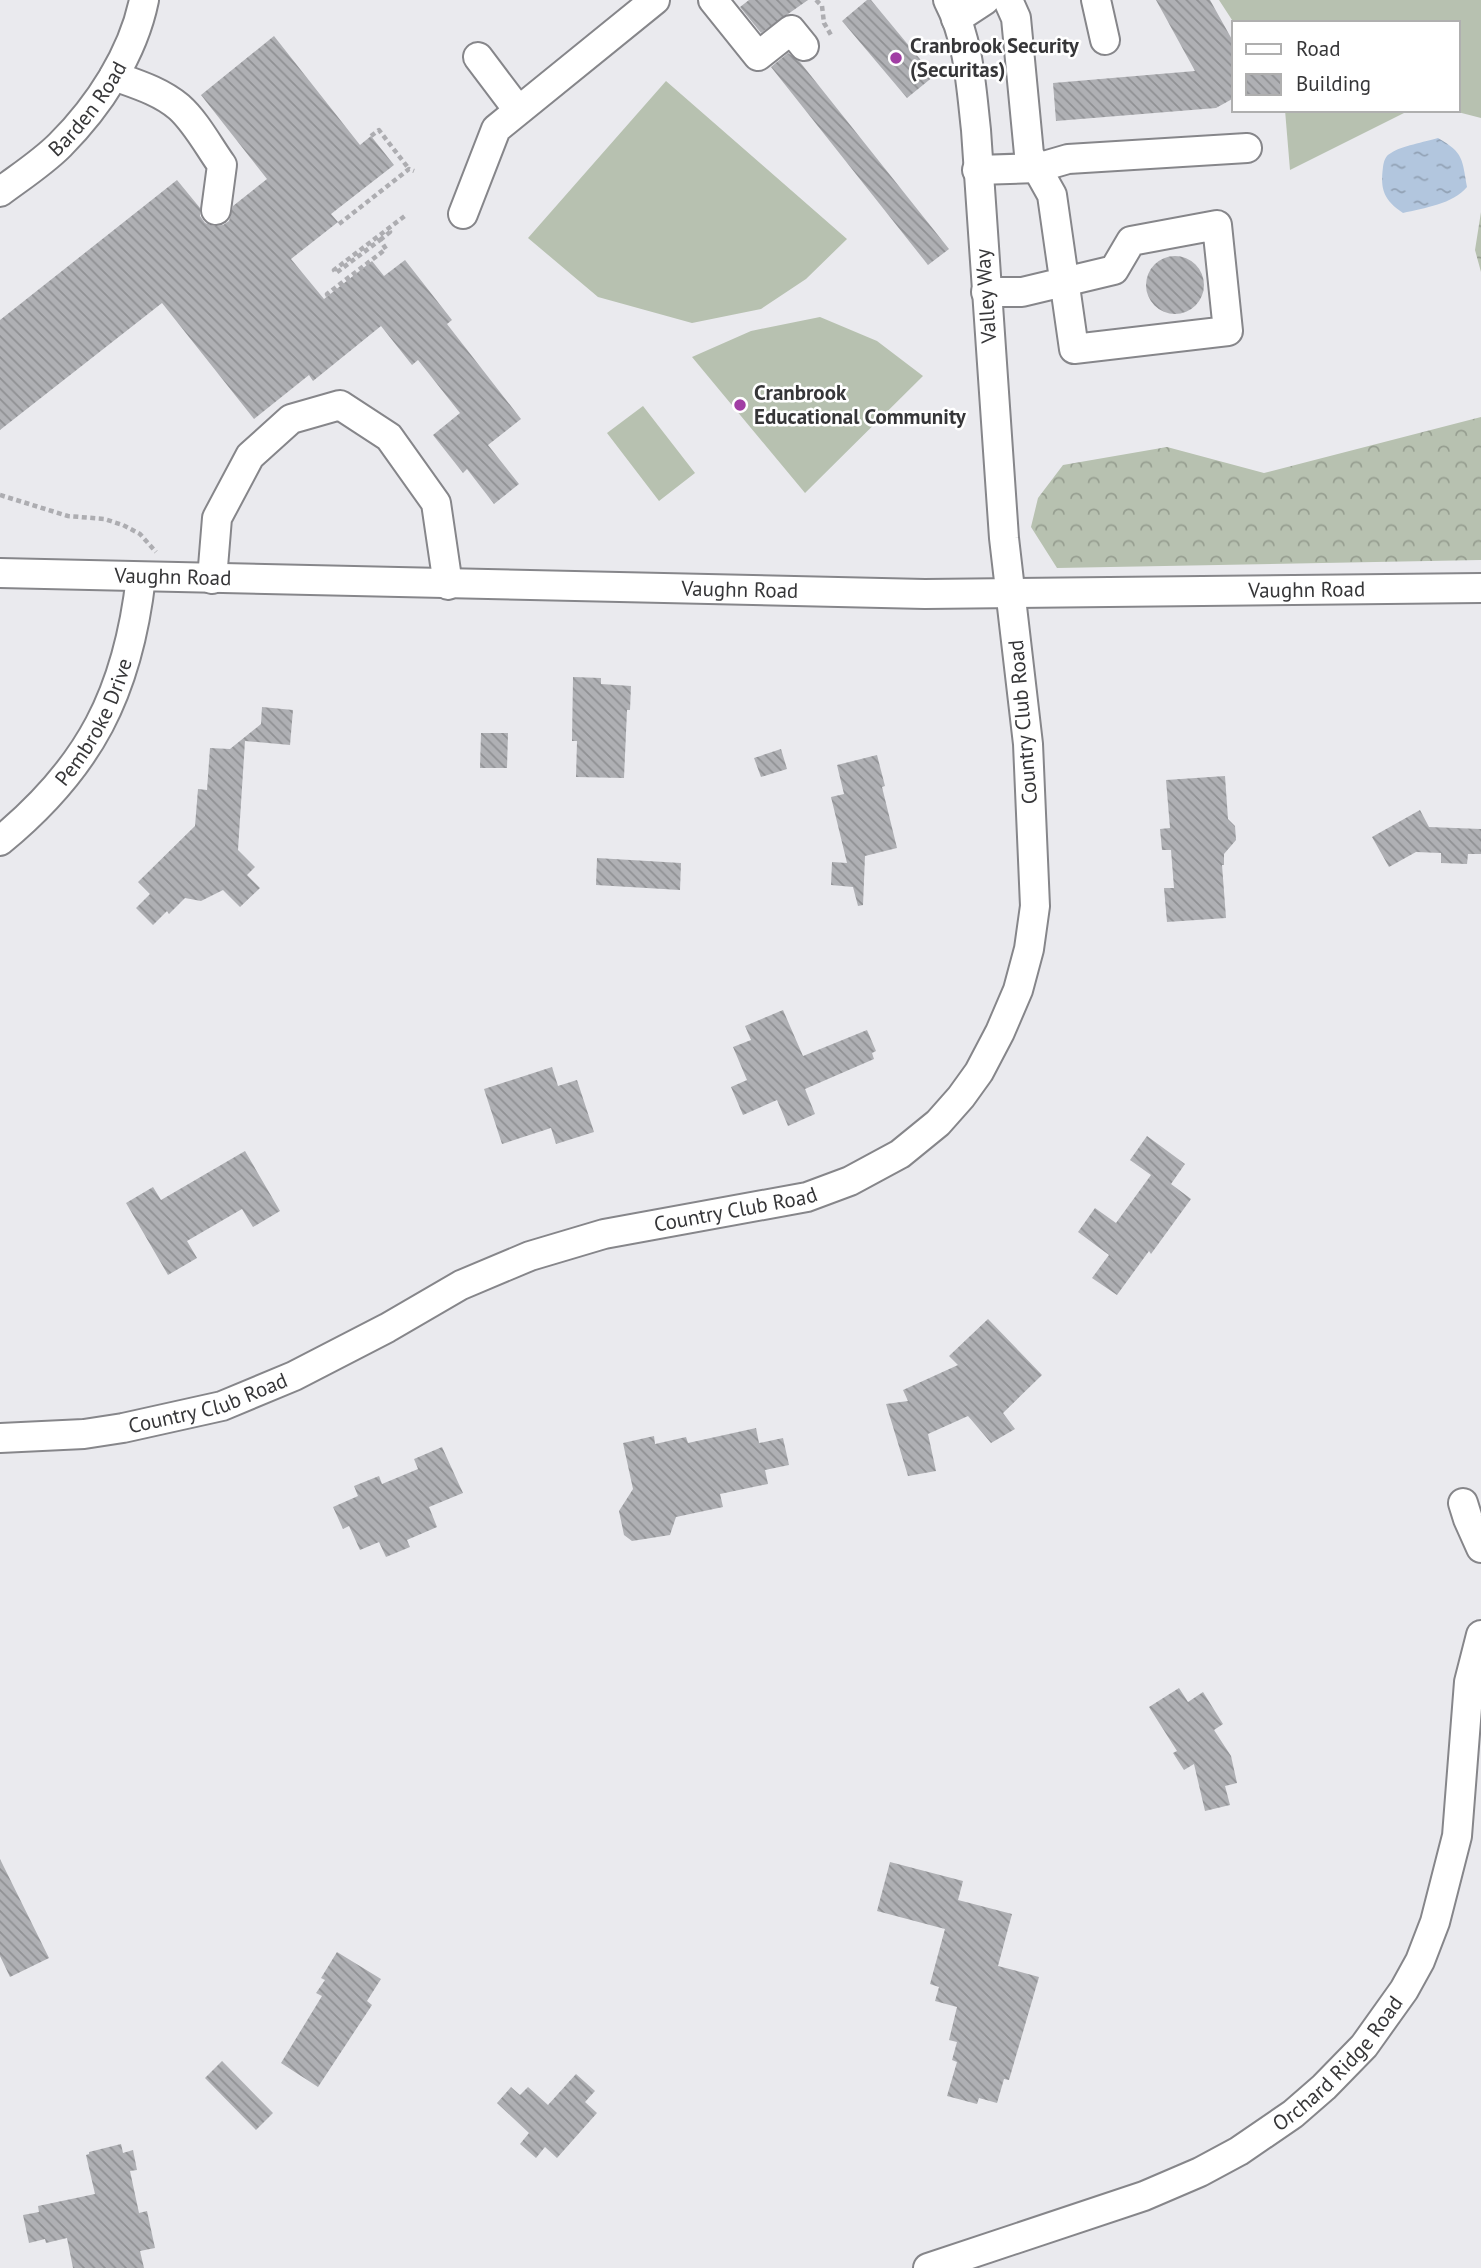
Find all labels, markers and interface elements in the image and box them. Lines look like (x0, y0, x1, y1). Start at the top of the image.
legend (1232, 21, 1460, 112)
place label: Cranbrook Security (Securitas) (910, 32, 1080, 83)
text: Road (1296, 35, 1340, 62)
marker: Cranbrook Security (Securitas) (888, 50, 904, 66)
street label: Barden Road (42, 56, 132, 162)
text: Building (1296, 70, 1371, 97)
street label: Valley Way (969, 248, 1002, 345)
place label: Cranbrook Educational Community (754, 379, 967, 430)
marker: Cranbrook Educational Community (732, 397, 748, 413)
street label: Vaughn Road (113, 562, 232, 591)
street label: Vaughn Road (680, 574, 799, 604)
street label: Vaughn Road (1247, 575, 1365, 604)
street label: Country Club Road (1002, 639, 1043, 805)
street label: Pembroke Drive (49, 655, 138, 791)
street label: Country Club Road (652, 1180, 821, 1238)
street label: Country Club Road (126, 1366, 291, 1439)
street label: Orchard Ridge Road (1267, 1990, 1409, 2137)

